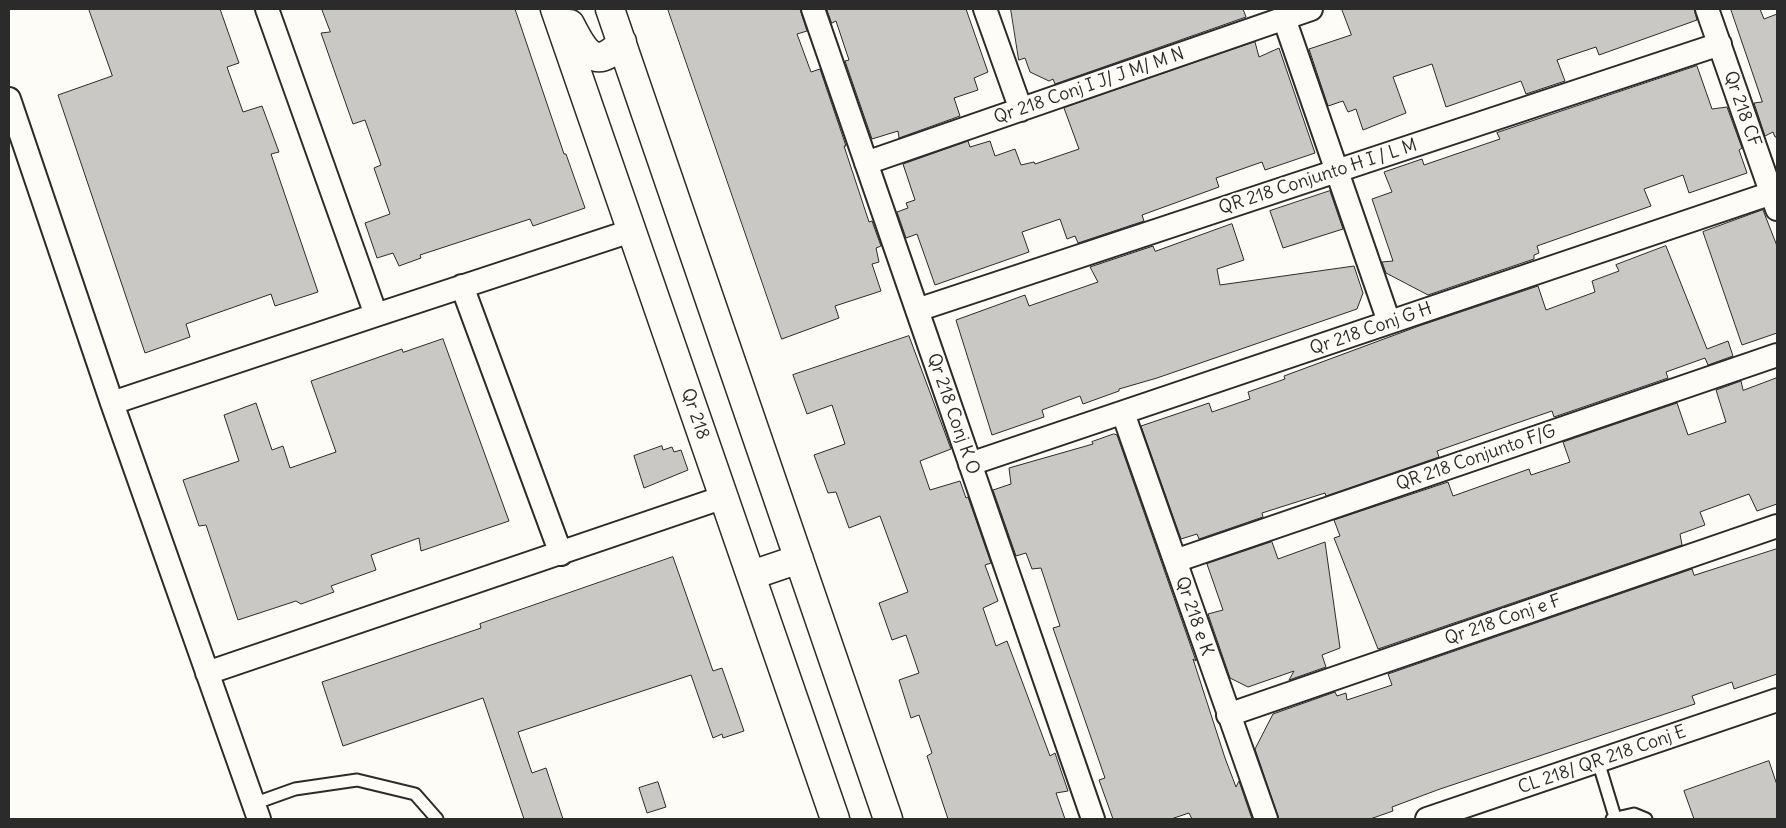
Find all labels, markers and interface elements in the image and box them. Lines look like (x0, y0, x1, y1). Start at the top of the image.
street label: Qr 218 Conj I J/ J M/ M N (991, 43, 1187, 129)
street label: Qr 218 CF (1719, 68, 1765, 150)
street label: QR 218 Conjunto H I / L M (1216, 135, 1420, 219)
street label: Qr 218 Conj G H (1307, 298, 1435, 360)
street label: Qr 218 Conj K O (922, 351, 984, 477)
street label: Qr 218 (676, 386, 714, 442)
street label: QR 218 Conjunto F/G (1393, 421, 1559, 495)
street label: Qr 218 e K (1170, 574, 1218, 658)
street label: Qr 218 Conj e F (1442, 590, 1564, 650)
street label: CL 218/ QR 218 Conj E (1515, 721, 1689, 799)

